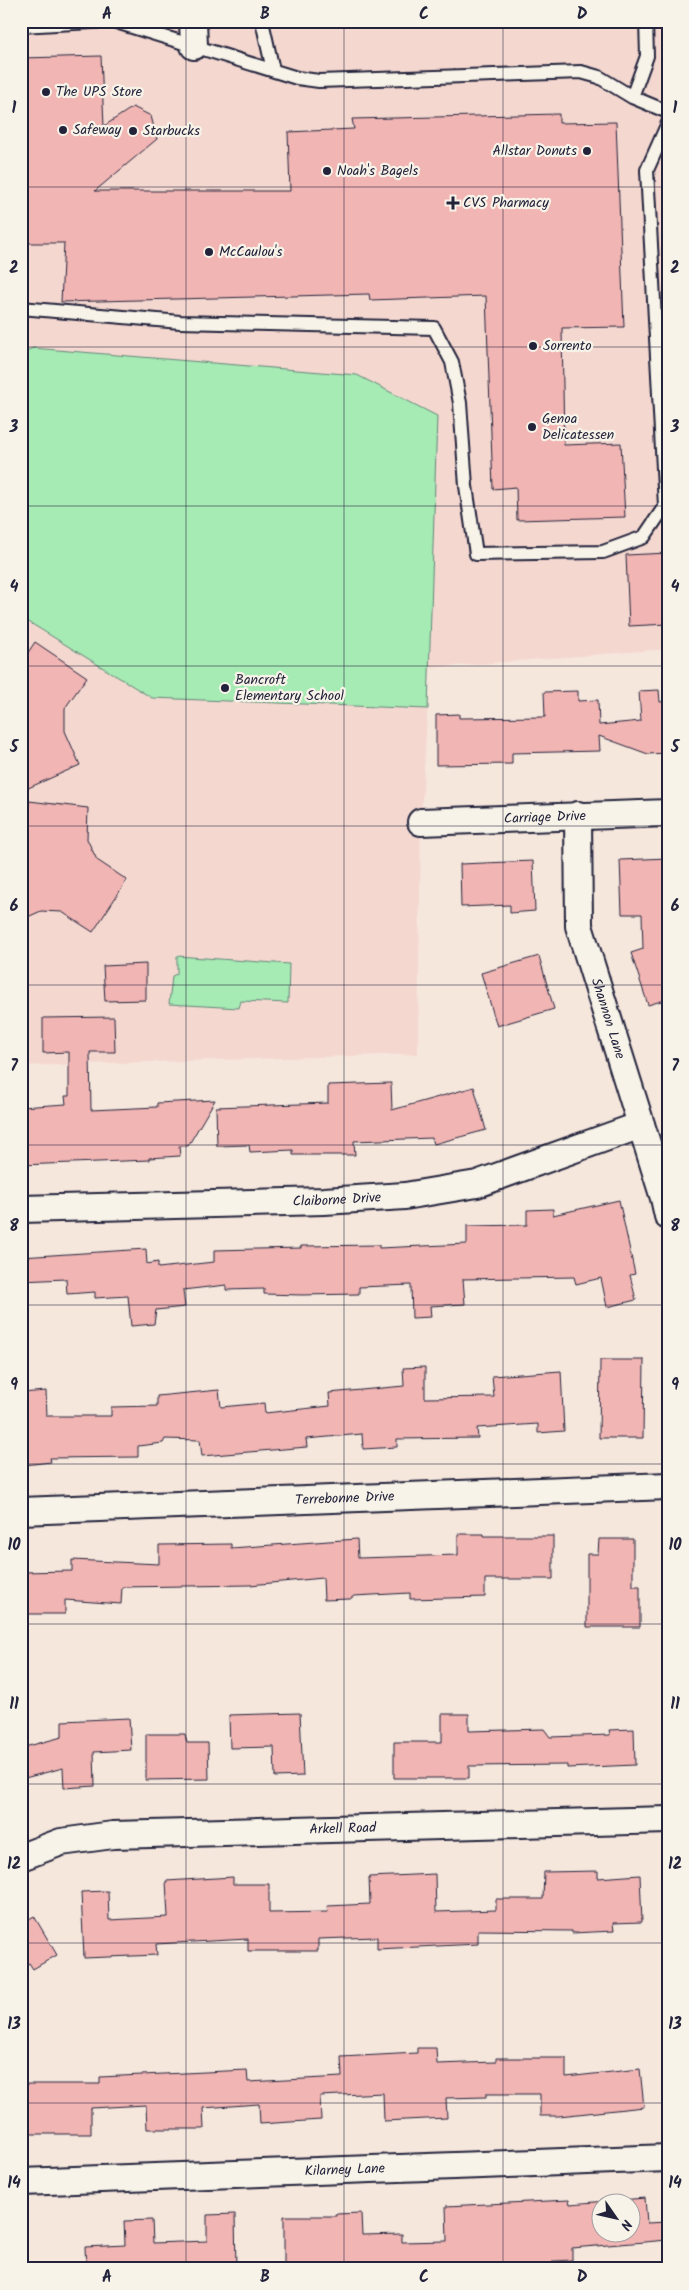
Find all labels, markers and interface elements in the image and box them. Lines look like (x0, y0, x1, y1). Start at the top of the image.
text: A (102, 2, 112, 27)
text: B (260, 2, 270, 27)
text: C (419, 2, 429, 27)
text: D (577, 2, 588, 27)
place label: The UPS Store (56, 81, 143, 103)
marker: The UPS Store (40, 86, 52, 98)
text: 1 (12, 96, 17, 121)
text: 1 (673, 96, 678, 121)
place label: Safeway (73, 119, 122, 141)
place label: Starbucks (143, 120, 200, 142)
marker: Safeway (57, 124, 69, 136)
marker: Starbucks (127, 125, 139, 137)
place label: Allstar Donuts (492, 140, 577, 162)
marker: Allstar Donuts (581, 145, 593, 157)
place label: Noah's Bagels (337, 160, 418, 182)
marker: Noah's Bagels (321, 165, 333, 177)
place label: CVS Pharmacy (463, 192, 549, 214)
marker: CVS Pharmacy (447, 197, 459, 209)
place label: McCaulou's (219, 241, 282, 263)
marker: McCaulou's (203, 246, 215, 258)
text: 2 (9, 256, 19, 281)
text: 2 (670, 256, 680, 281)
place label: Sorrento (543, 335, 592, 357)
marker: Sorrento (527, 340, 539, 352)
place label: Genoa Delicatessen (542, 408, 614, 446)
text: 3 (9, 415, 19, 440)
text: 3 (670, 415, 680, 440)
marker: Genoa Delicatessen (526, 421, 538, 433)
text: 4 (10, 575, 19, 600)
text: 4 (671, 575, 680, 600)
place label: Bancroft Elementary School (235, 669, 344, 707)
marker: Bancroft Elementary School (219, 682, 231, 694)
text: 5 (9, 735, 20, 760)
text: 5 (670, 735, 681, 760)
street label: Carriage Drive (504, 805, 587, 830)
text: 6 (10, 894, 19, 919)
text: 6 (671, 894, 680, 919)
street label: Shannon Lane (585, 975, 631, 1063)
text: 7 (10, 1054, 18, 1079)
text: 7 (671, 1054, 679, 1079)
street label: Claiborne Drive (292, 1186, 383, 1213)
text: 8 (9, 1214, 19, 1239)
text: 8 (670, 1214, 680, 1239)
text: 9 (10, 1373, 18, 1398)
text: 9 (671, 1373, 679, 1398)
street label: Terrebonne Drive (295, 1486, 395, 1511)
text: 10 (7, 1533, 21, 1558)
text: 10 (668, 1533, 682, 1558)
text: 11 (9, 1692, 19, 1717)
text: 11 (670, 1692, 680, 1717)
street label: Arkell Road (309, 1817, 377, 1841)
text: 12 (7, 1852, 21, 1877)
text: 12 (668, 1852, 682, 1877)
text: 13 (7, 2012, 21, 2037)
text: 13 (668, 2012, 682, 2037)
street label: Kilarney Lane (304, 2157, 386, 2182)
text: 14 (7, 2171, 21, 2196)
text: 14 (668, 2171, 682, 2196)
north arrow (592, 2192, 642, 2242)
text: N (614, 2215, 638, 2235)
text: A (102, 2265, 112, 2290)
text: B (260, 2265, 270, 2290)
text: C (419, 2265, 429, 2290)
text: D (577, 2265, 588, 2290)

